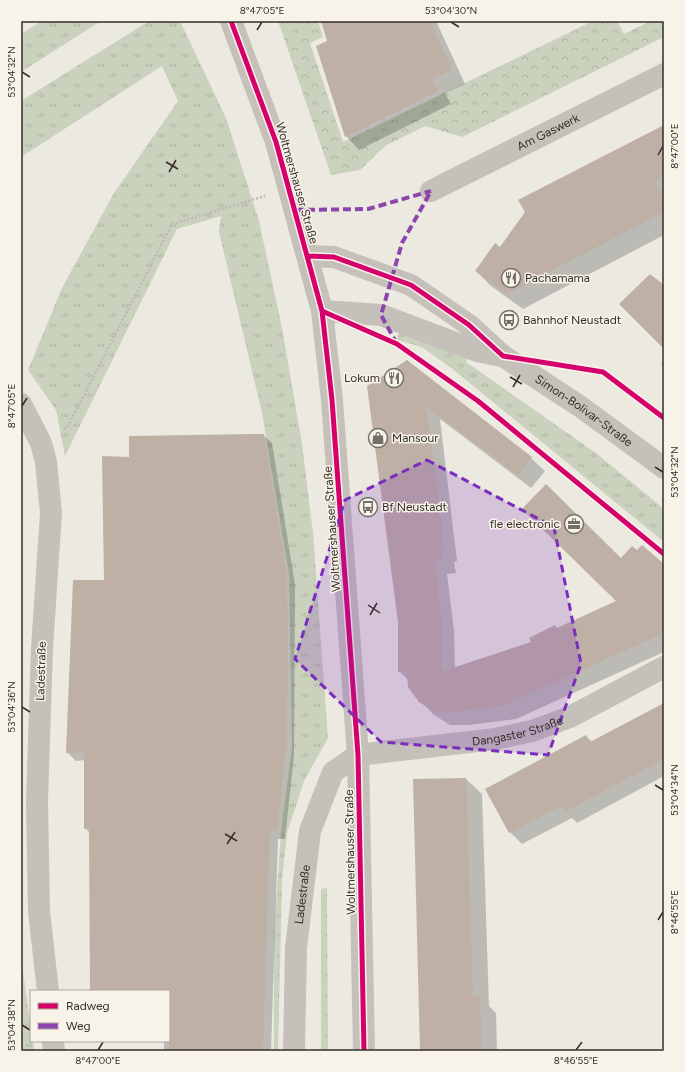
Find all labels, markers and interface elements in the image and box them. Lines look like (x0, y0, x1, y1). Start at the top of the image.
text: 8°47'05"E (240, 4, 284, 17)
text: 53°04'30"N (425, 4, 477, 17)
text: 53°04'32"N (5, 46, 18, 98)
street label: Am Gaswerk (515, 111, 582, 154)
street label: Woltmershauser Straße (273, 121, 321, 246)
text: 8°47'00"E (668, 123, 681, 169)
restaurant icon: Pachamama (500, 267, 522, 289)
place label: Pachamama (525, 271, 590, 285)
bus stop icon: Bahnhof Neustadt (498, 309, 520, 331)
place label: Bahnhof Neustadt (523, 313, 622, 327)
restaurant icon: Lokum (383, 367, 405, 389)
place label: Lokum (344, 371, 380, 385)
street label: Simon-Bolivar-Straße (532, 372, 636, 450)
text: 8°47'05"E (5, 384, 18, 428)
shop icon: Mansour (367, 427, 389, 449)
place label: Mansour (392, 431, 438, 445)
text: 53°04'32"N (668, 446, 681, 498)
street label: Woltmershauser Straße (321, 465, 343, 592)
bus stop icon: Bf Neustadt (357, 496, 379, 518)
place label: Bf Neustadt (382, 500, 448, 514)
office icon: fle electronic (563, 513, 585, 535)
place label: fle electronic (490, 517, 560, 531)
street label: Ladestraße (33, 641, 49, 701)
text: 53°04'36"N (5, 681, 18, 733)
street label: Dangaster Straße (471, 713, 565, 749)
text: 53°04'34"N (668, 764, 681, 816)
street label: Woltmershauser Straße (342, 789, 358, 915)
street label: Ladestraße (292, 864, 313, 925)
text: 8°46'55"E (668, 890, 681, 934)
legend (30, 990, 170, 1042)
text: 53°04'38"N (5, 999, 18, 1051)
text: Radweg (66, 999, 110, 1013)
text: Weg (66, 1019, 91, 1033)
text: 8°47'00"E (75, 1054, 121, 1067)
text: 8°46'55"E (554, 1054, 598, 1067)

